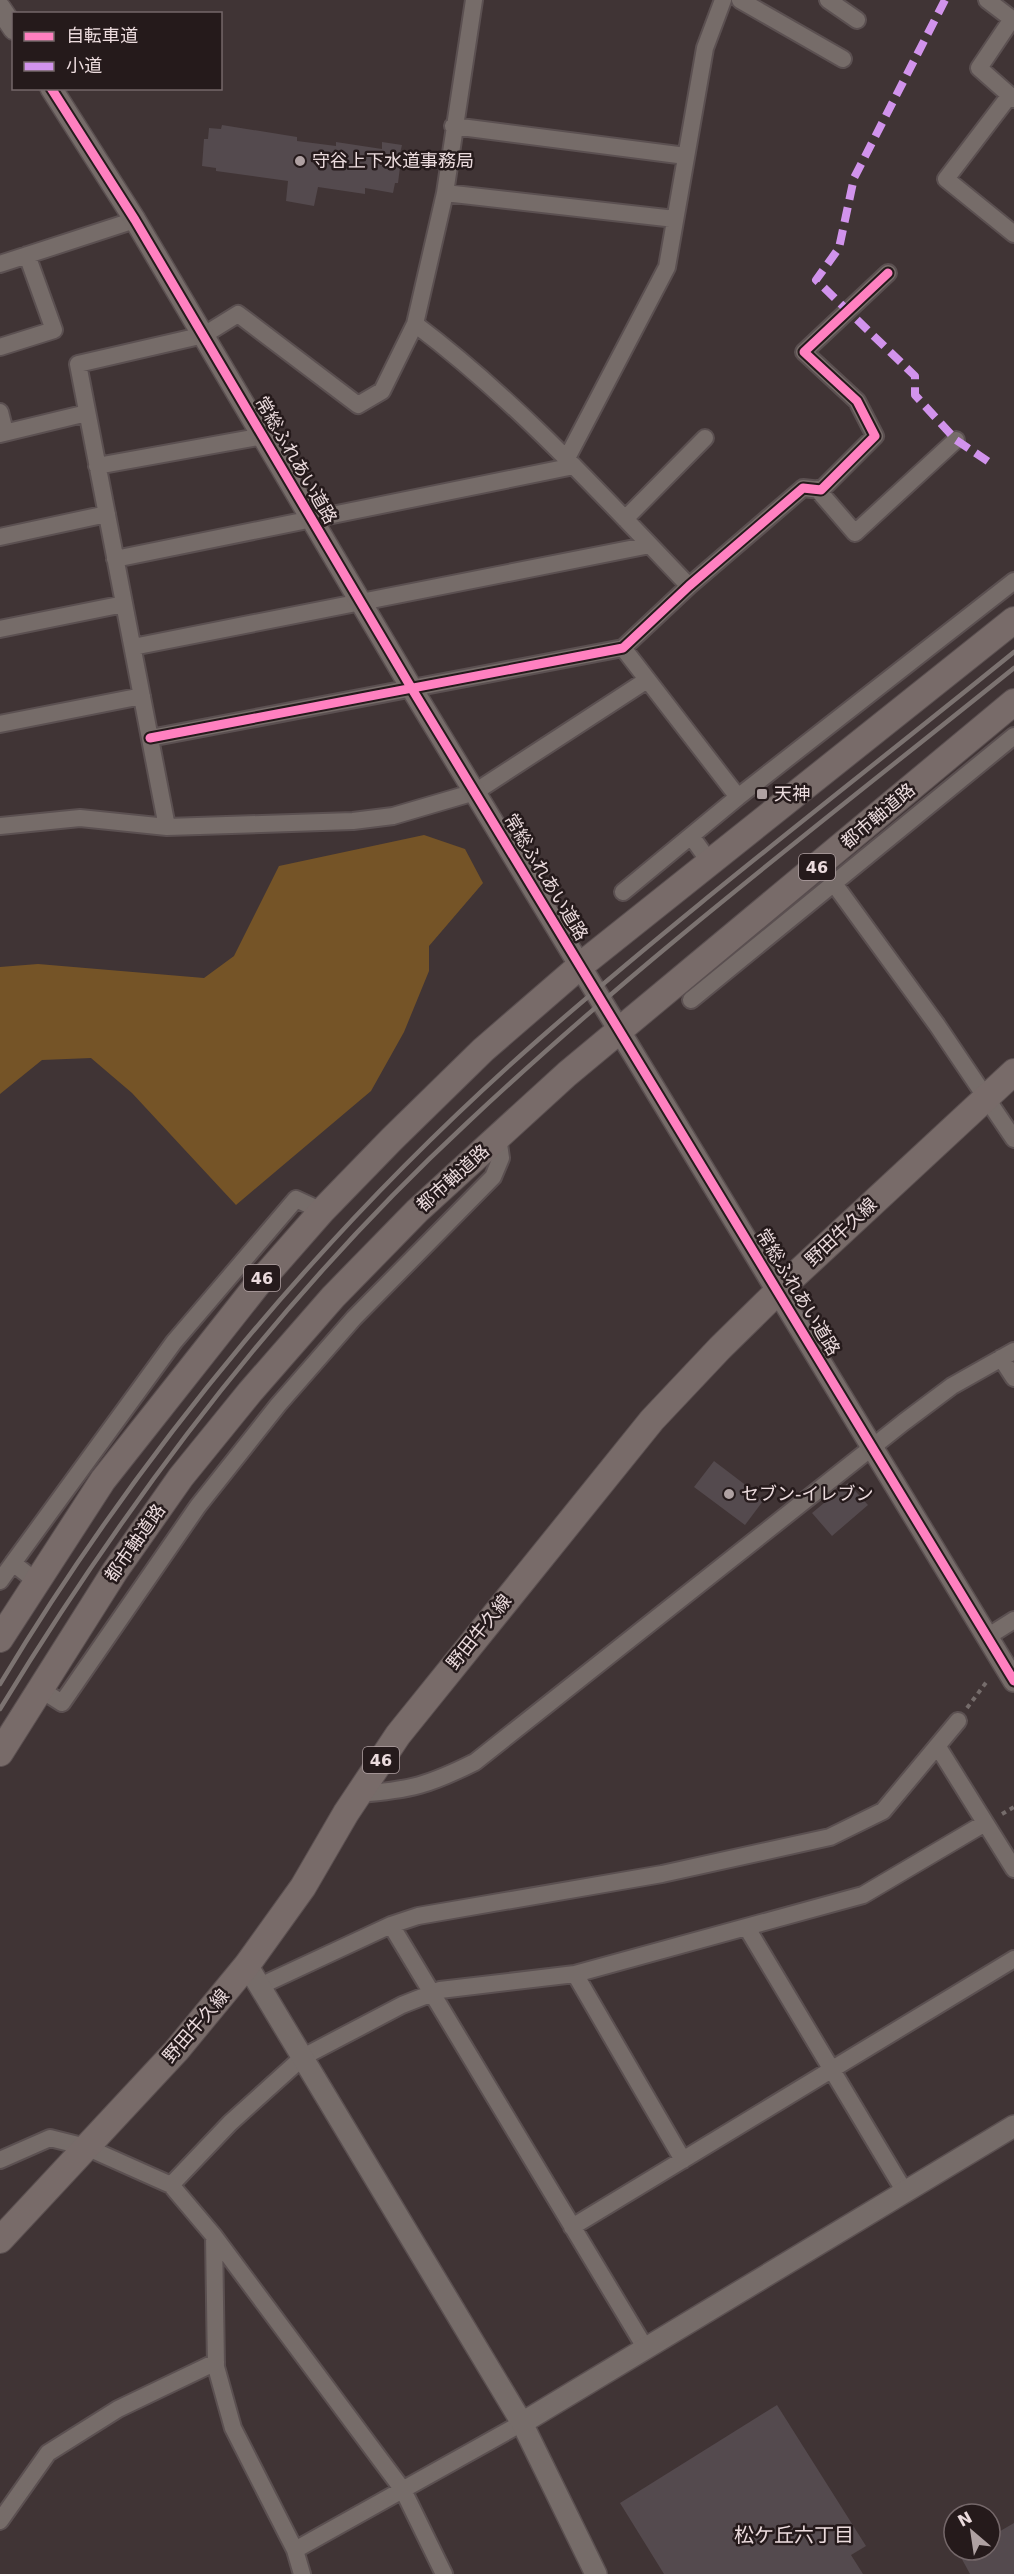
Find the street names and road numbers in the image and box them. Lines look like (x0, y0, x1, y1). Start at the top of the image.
street label: 常総ふれあい道路 (251, 392, 342, 527)
street label: 都市軸道路 (836, 779, 919, 853)
street label: 常総ふれあい道路 (500, 810, 593, 944)
road number: 46 (799, 854, 835, 880)
street label: 都市軸道路 (412, 1140, 493, 1216)
street label: 野田牛久線 (801, 1193, 881, 1270)
street label: 常総ふれあい道路 (752, 1225, 845, 1359)
road number: 46 (244, 1265, 280, 1291)
street label: 都市軸道路 (100, 1500, 169, 1586)
street label: 野田牛久線 (442, 1590, 515, 1673)
road number: 46 (363, 1747, 399, 1773)
street label: 野田牛久線 (158, 1985, 233, 2067)

